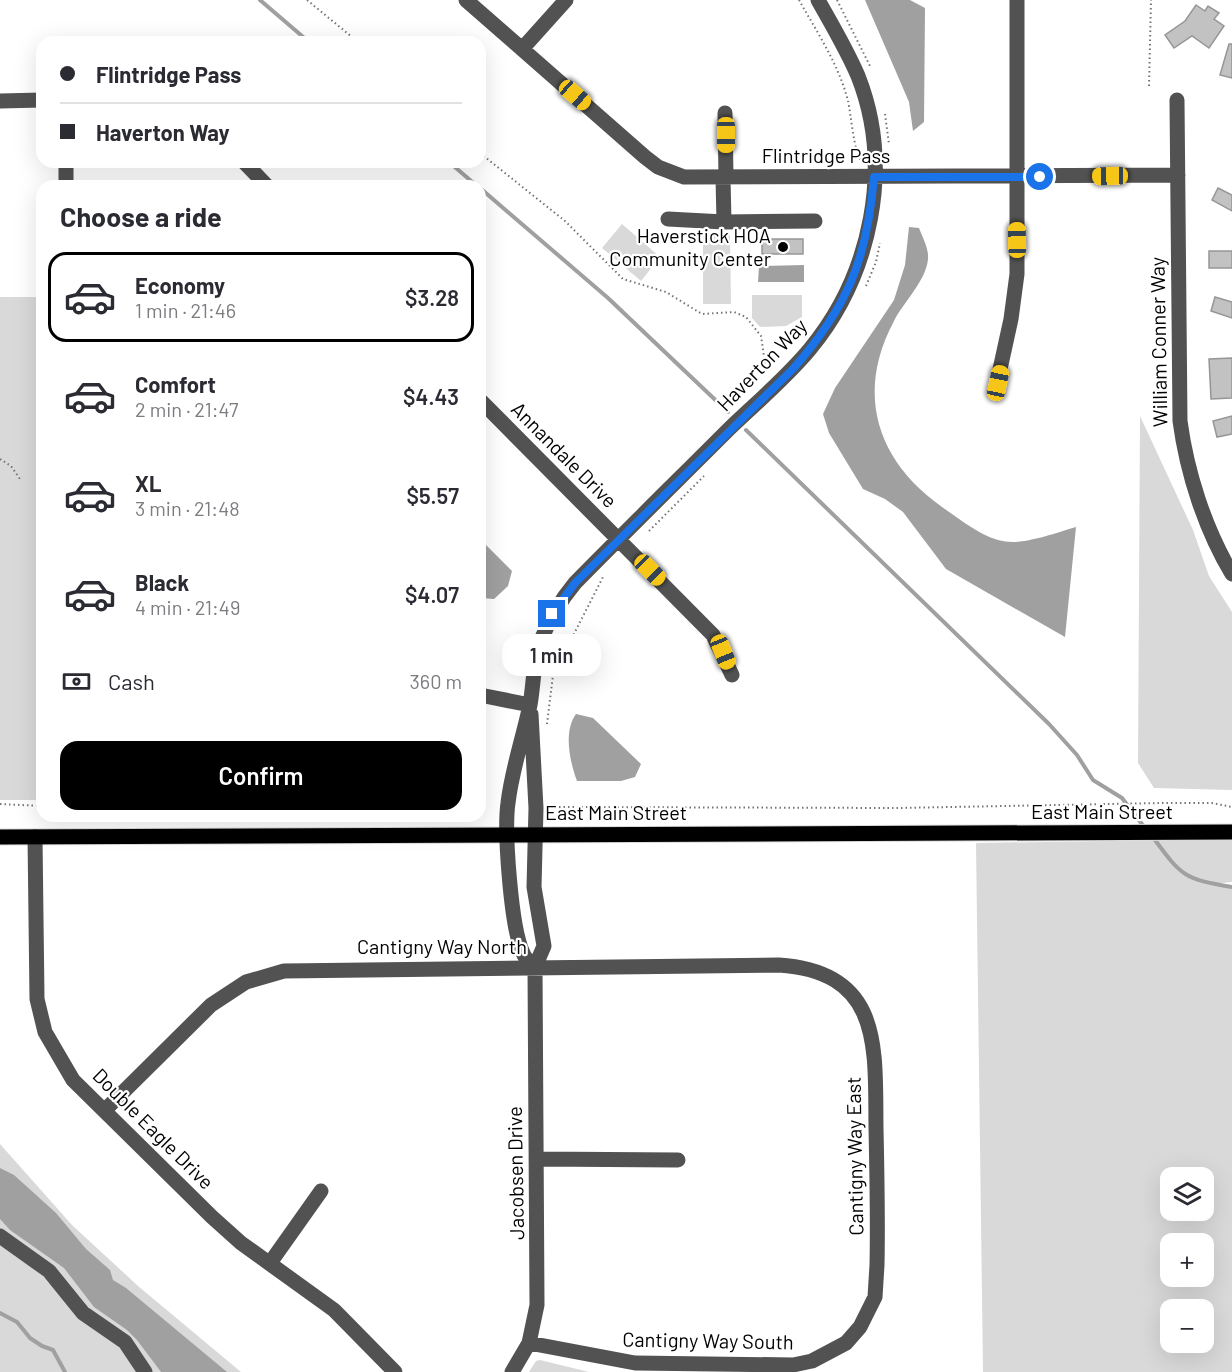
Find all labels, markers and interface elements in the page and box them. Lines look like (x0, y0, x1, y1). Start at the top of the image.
text: Flintridge Pass (96, 61, 241, 87)
car (556, 76, 594, 114)
car (717, 117, 735, 153)
text: Haverton Way (96, 119, 230, 145)
street label: Flintridge Pass (762, 143, 890, 167)
route start (1026, 163, 1053, 190)
car (1092, 167, 1128, 185)
text: Choose a ride (60, 200, 222, 232)
car (1008, 222, 1026, 258)
place label: Haverstick HOA Community Center (609, 223, 771, 270)
marker: Haverstick HOA Community Center (776, 240, 790, 254)
street label: William Conner Way (1145, 257, 1171, 427)
icon: car (63, 270, 117, 324)
text: Economy (135, 272, 225, 298)
text: $3.28 (405, 284, 459, 310)
text: 1 min · 21:46 (135, 298, 236, 322)
street label: Haverton Way (711, 313, 811, 415)
car (985, 364, 1011, 402)
icon: car (63, 369, 117, 423)
text: Comfort (135, 371, 216, 397)
text: $4.43 (403, 383, 459, 409)
street label: Annandale Drive (507, 396, 623, 512)
text: 2 min · 21:47 (135, 397, 238, 421)
icon: car (63, 468, 117, 522)
text: XL (135, 470, 161, 496)
text: $5.57 (406, 482, 459, 508)
text: 3 min · 21:48 (135, 496, 240, 520)
car (631, 551, 669, 589)
icon: car (63, 567, 117, 621)
text: Black (135, 569, 189, 595)
text: $4.07 (405, 581, 459, 607)
text: 4 min · 21:49 (135, 595, 240, 619)
route end (538, 600, 565, 627)
car (708, 632, 738, 672)
callout: 1 min (502, 635, 602, 677)
text: 1 min (530, 643, 573, 667)
icon: cash (60, 665, 93, 698)
text: Cash (108, 668, 155, 694)
text: 360 m (410, 669, 462, 693)
button: Confirm (60, 741, 462, 810)
street label: East Main Street (1031, 799, 1173, 823)
street label: East Main Street (545, 800, 687, 824)
street label: Cantigny Way North (357, 934, 527, 958)
street label: Double Eagle Drive (88, 1063, 219, 1194)
street label: Cantigny Way East (841, 1076, 867, 1236)
street label: Jacobsen Drive (502, 1106, 528, 1240)
map controls (1160, 1167, 1214, 1353)
button: layers (1160, 1167, 1214, 1221)
button: + (1160, 1233, 1214, 1287)
button: − (1160, 1299, 1214, 1353)
street label: Cantigny Way South (622, 1327, 794, 1353)

